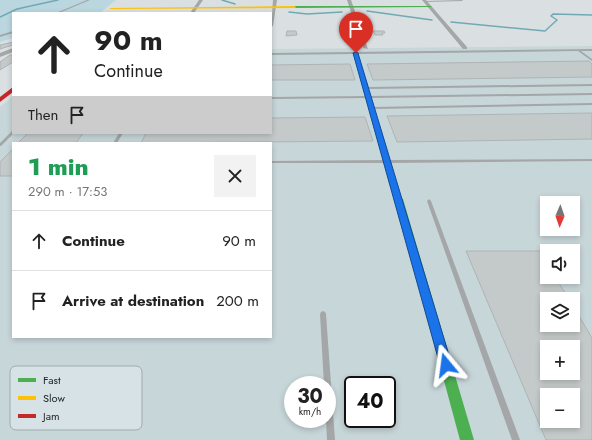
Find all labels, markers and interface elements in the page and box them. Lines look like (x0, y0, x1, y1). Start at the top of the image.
pin (339, 12, 373, 53)
icon: arrive (345, 18, 367, 40)
text: 90 m (94, 20, 163, 61)
icon: ahead (28, 28, 80, 80)
text: Continue (94, 58, 163, 84)
text: Then (28, 104, 58, 126)
icon: arrive (66, 104, 88, 126)
text: 1 min (28, 149, 89, 184)
button: close (214, 155, 256, 197)
text: 290 m · 17:53 (28, 182, 107, 201)
north arrow (540, 196, 580, 236)
map controls (540, 196, 580, 428)
icon: ahead (28, 230, 50, 252)
text: Continue (62, 230, 125, 252)
text: 90 m (222, 230, 256, 252)
button: sound (540, 244, 580, 284)
icon: arrive (28, 290, 50, 312)
text: Arrive at destination (62, 290, 204, 312)
text: 200 m (216, 290, 259, 312)
button: layers (540, 292, 580, 332)
button: + (540, 340, 580, 380)
position arrow (425, 344, 467, 386)
legend (10, 366, 142, 430)
text: Fast (43, 372, 61, 388)
speed limit sign: 40 (344, 376, 396, 428)
text: 30 (297, 382, 323, 411)
button: − (540, 388, 580, 428)
text: Slow (43, 390, 65, 406)
text: km/h (299, 404, 321, 419)
text: Jam (41, 408, 60, 424)

